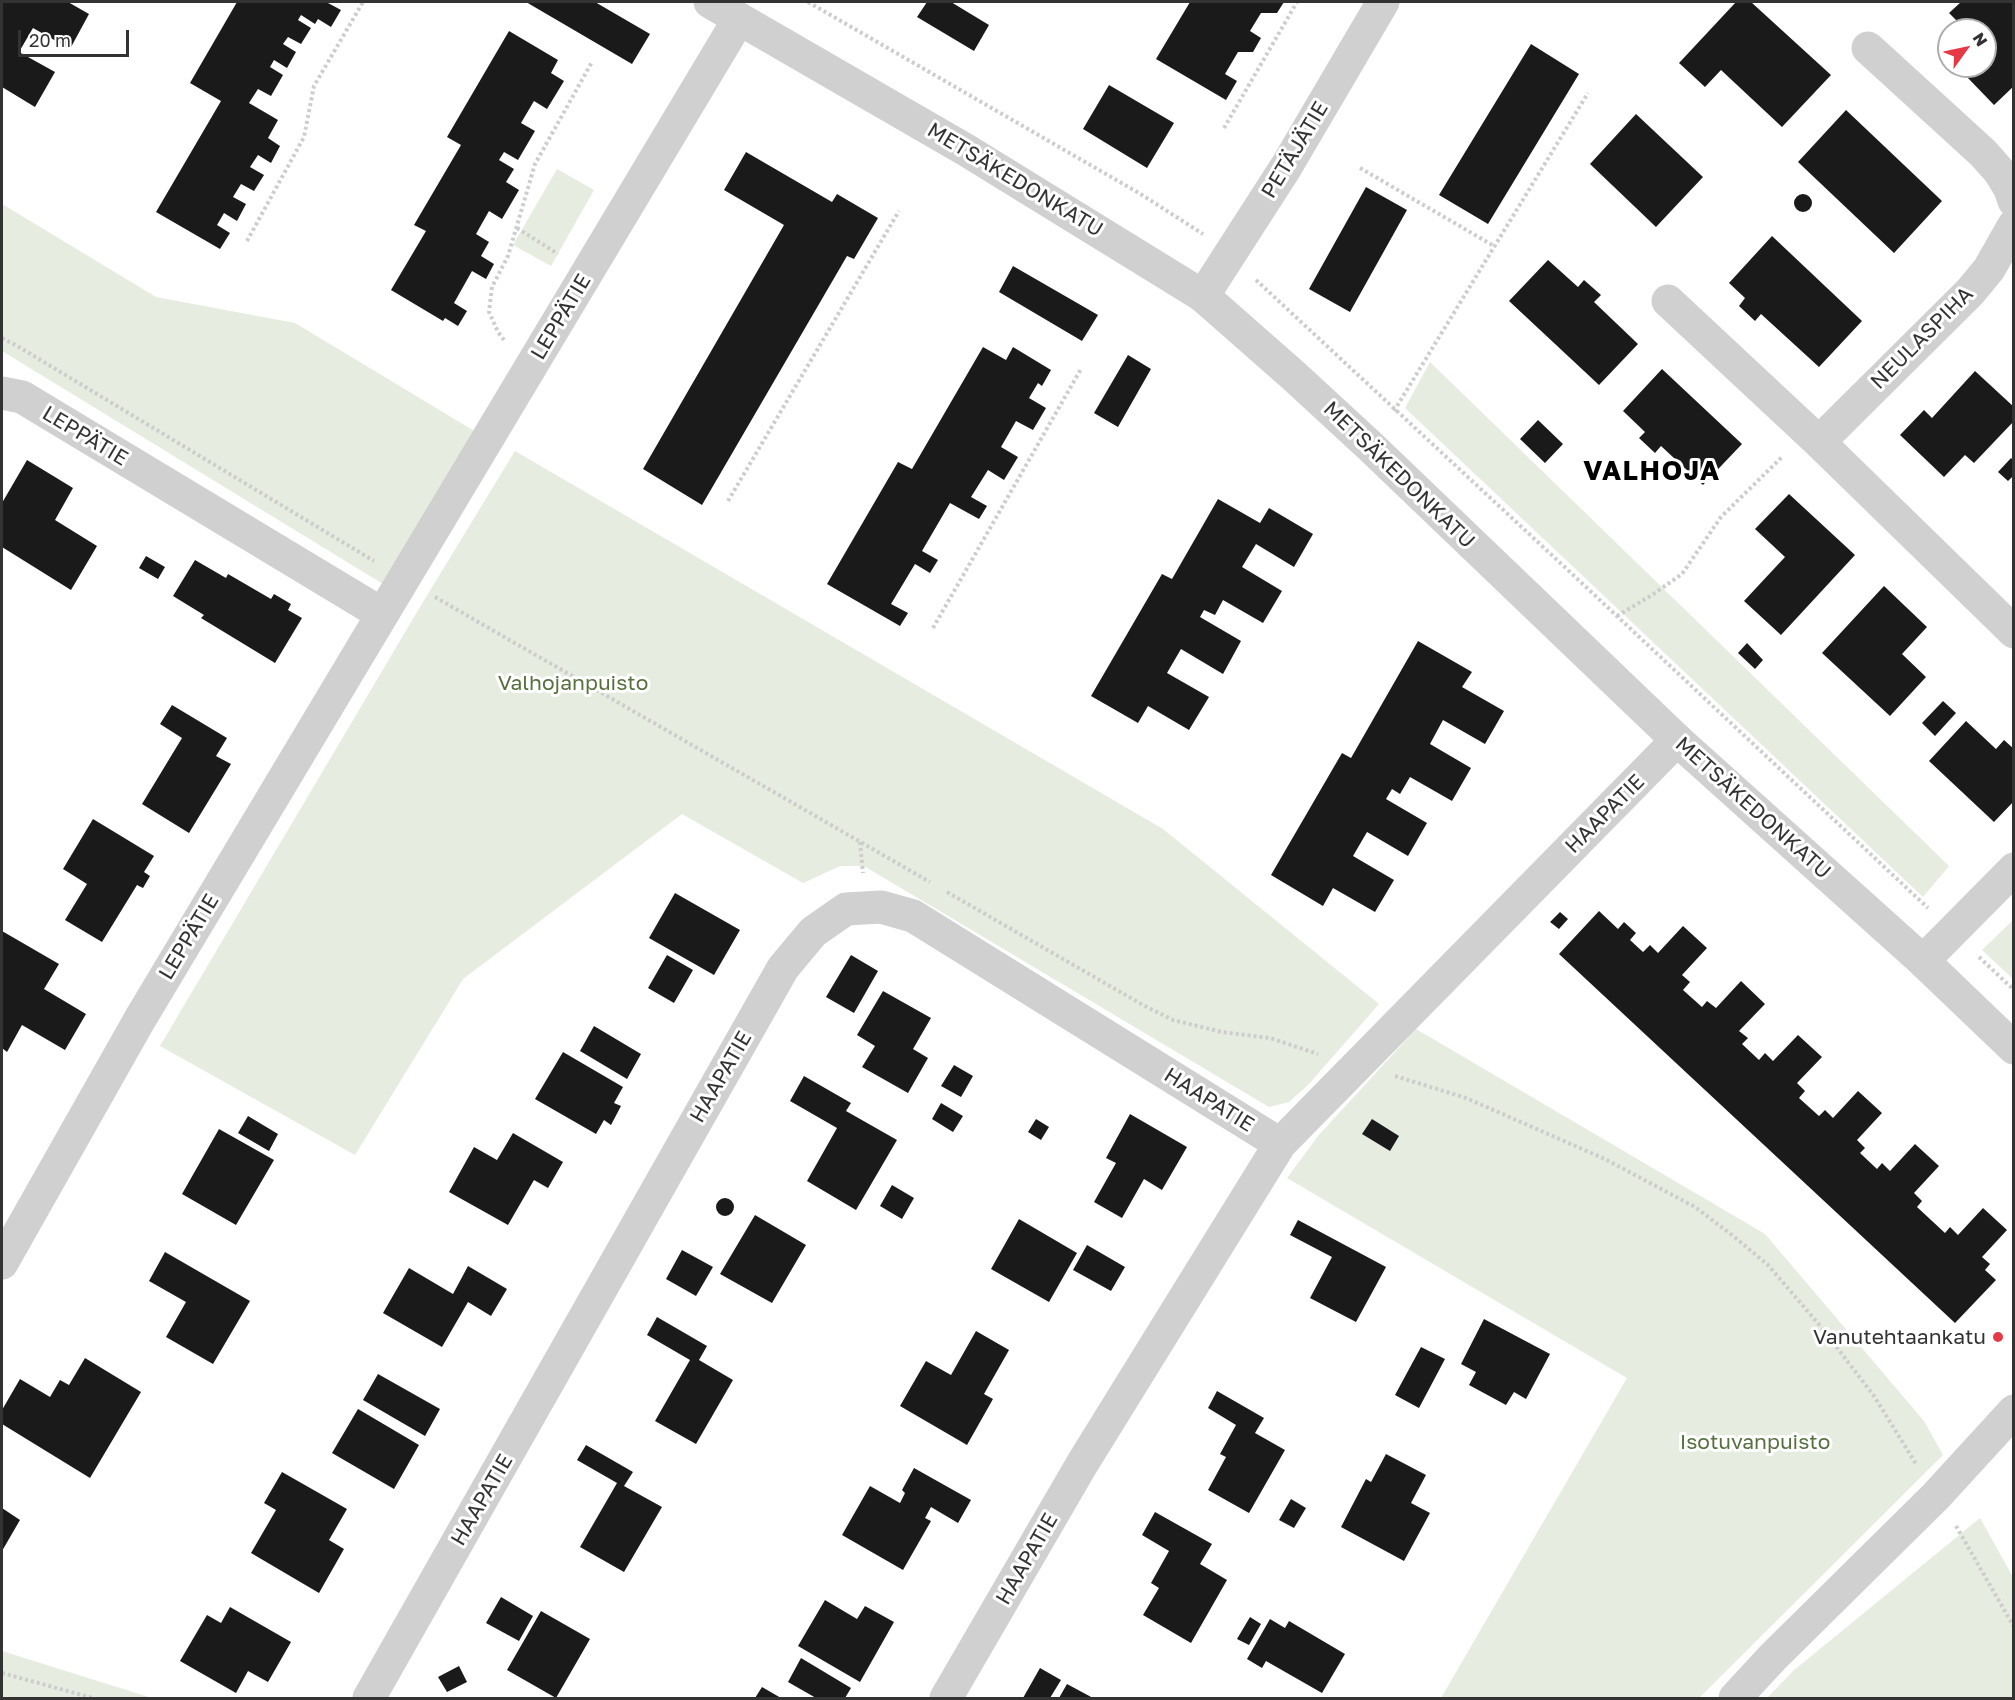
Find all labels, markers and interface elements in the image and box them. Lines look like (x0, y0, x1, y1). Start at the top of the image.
scale bar (21, 18, 132, 56)
north arrow (1937, 18, 1997, 78)
text: 20 m (29, 29, 71, 51)
text: N (1969, 29, 1992, 50)
street label: PETÄJÄTIE (1256, 97, 1334, 203)
street label: METSÄKEDONKATU (923, 118, 1107, 242)
street label: LEPPÄTIE (526, 270, 596, 364)
street label: NEULASPIHA (1866, 282, 1978, 394)
street label: METSÄKEDONKATU (1318, 396, 1480, 554)
street label: LEPPÄTIE (38, 401, 132, 471)
district label: VALHOJA (1583, 455, 1721, 487)
park label: Valhojanpuisto (498, 670, 648, 696)
street label: METSÄKEDONKATU (1670, 732, 1836, 884)
street label: HAAPATIE (1560, 769, 1650, 859)
street label: LEPPÄTIE (154, 890, 224, 984)
street label: HAAPATIE (685, 1027, 757, 1127)
street label: HAAPATIE (1159, 1062, 1259, 1138)
place label: Vanutehtaankatu (1813, 1324, 1986, 1350)
marker: Vanutehtaankatu (1991, 1330, 2005, 1344)
park label: Isotuvanpuisto (1680, 1429, 1830, 1455)
street label: HAAPATIE (446, 1450, 518, 1550)
street label: HAAPATIE (991, 1509, 1063, 1609)

